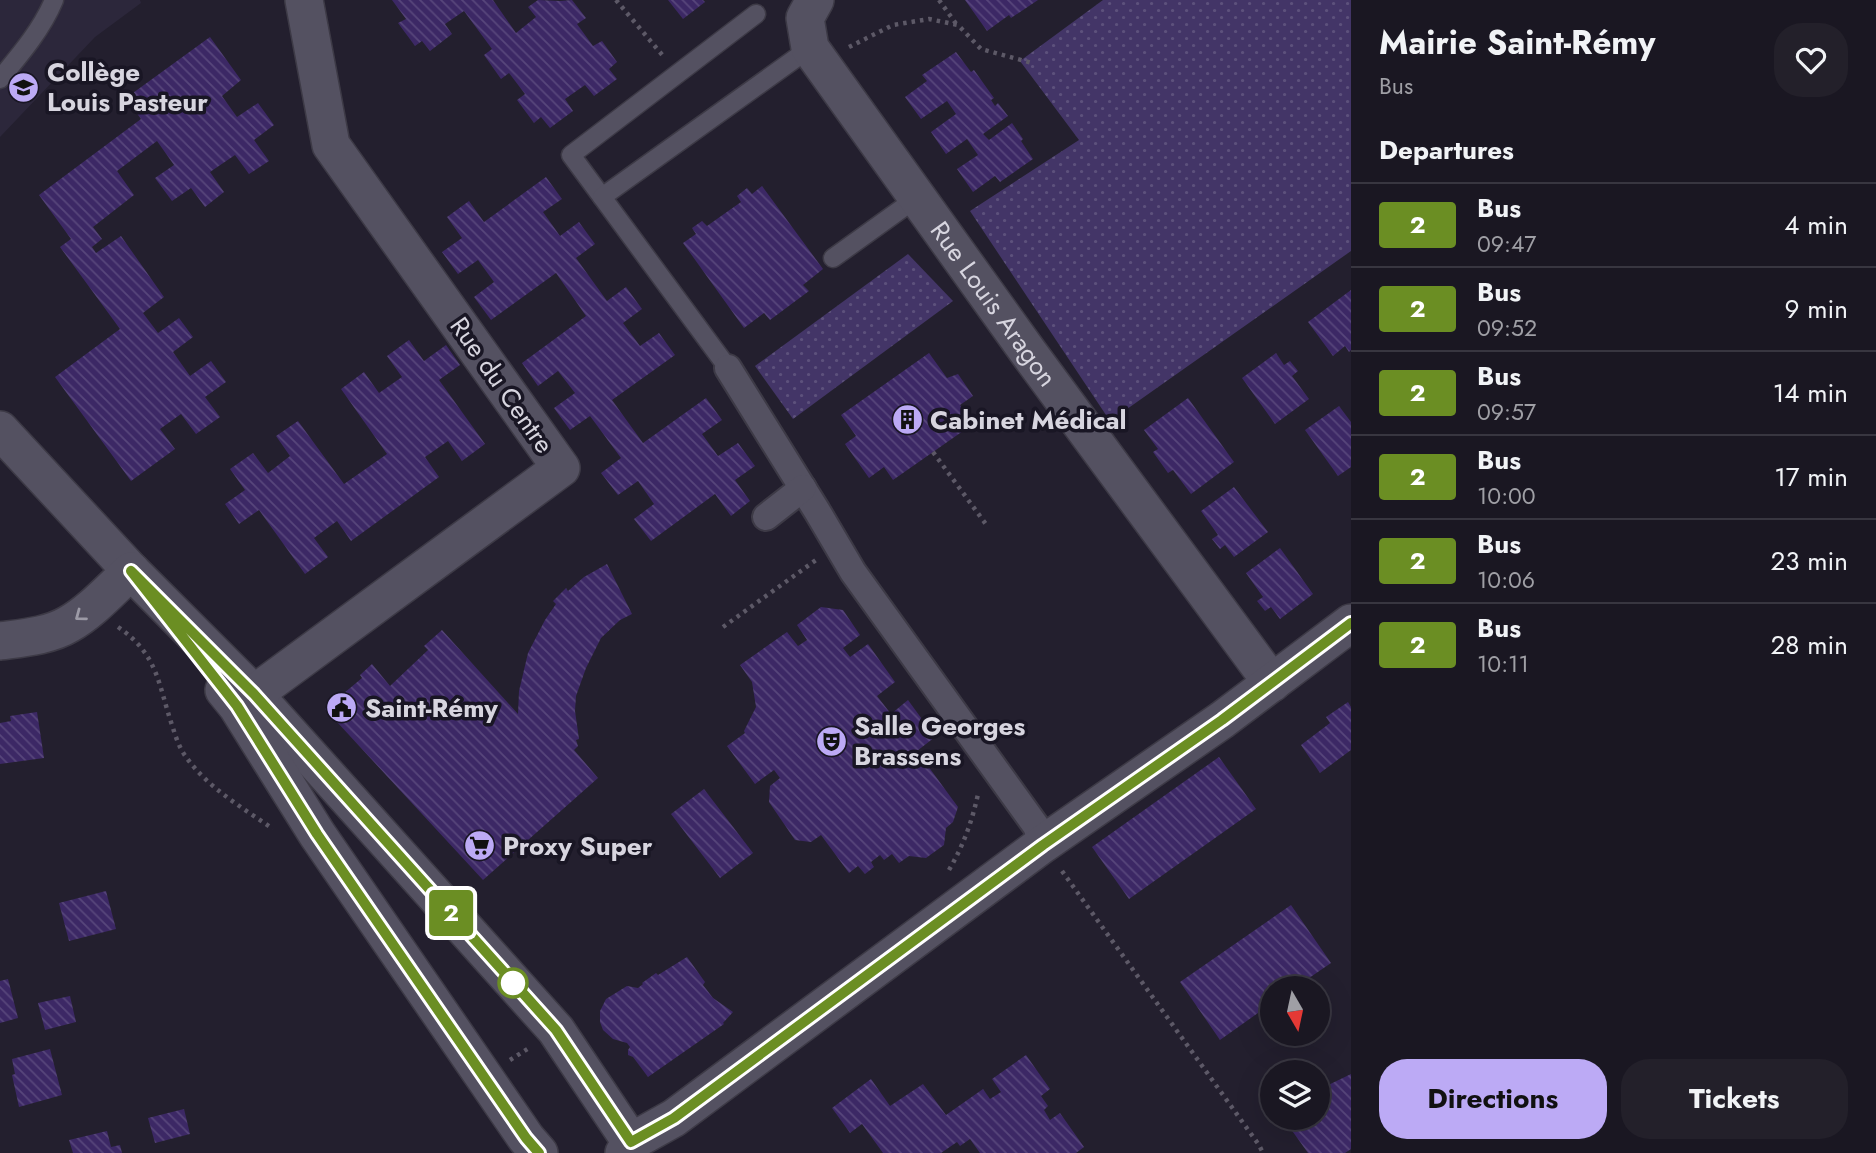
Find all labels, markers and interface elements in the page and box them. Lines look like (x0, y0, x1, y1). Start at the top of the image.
text: Mairie Saint-Rémy (1379, 19, 1655, 66)
button: heart (1774, 23, 1848, 97)
place label: Collège Louis Pasteur (47, 53, 208, 121)
text: Bus (1379, 69, 1413, 103)
school or university icon: Collège Louis Pasteur (7, 70, 41, 104)
text: Departures (1379, 131, 1514, 169)
text: Bus (1477, 189, 1521, 227)
text: 4 min (1784, 206, 1848, 244)
text: 2 (1410, 207, 1425, 242)
street label: Rue Louis Aragon (921, 214, 1066, 394)
text: 09:47 (1477, 227, 1536, 261)
text: Bus (1477, 273, 1521, 311)
text: 9 min (1785, 290, 1848, 328)
text: 2 (1410, 291, 1425, 326)
street label: Rue du Centre (441, 309, 563, 461)
text: 09:52 (1477, 311, 1537, 345)
text: Bus (1477, 357, 1521, 395)
text: 14 min (1773, 374, 1848, 412)
text: 2 (1410, 375, 1425, 410)
text: 09:57 (1477, 395, 1536, 429)
place label: Cabinet Médical (930, 401, 1127, 439)
building icon: Cabinet Médical (890, 403, 924, 437)
text: Bus (1477, 441, 1521, 479)
text: 17 min (1774, 458, 1848, 496)
text: 2 (1410, 459, 1425, 494)
text: 10:00 (1477, 479, 1536, 513)
text: Bus (1477, 525, 1521, 563)
text: 23 min (1771, 542, 1848, 580)
text: 2 (1410, 543, 1425, 578)
text: 10:06 (1477, 563, 1535, 597)
one-way arrow (75, 608, 87, 621)
text: Bus (1477, 609, 1521, 647)
text: 28 min (1771, 626, 1848, 664)
text: 2 (1410, 627, 1425, 662)
text: 10:11 (1477, 647, 1529, 681)
place label: Saint-Rémy (365, 689, 498, 727)
public building icon: Saint-Rémy (325, 691, 359, 725)
place label: Salle Georges Brassens (854, 707, 1025, 775)
theatre icon: Salle Georges Brassens (814, 724, 848, 758)
place label: Proxy Super (503, 827, 653, 865)
supermarket icon: Proxy Super (463, 829, 497, 863)
line badge: 2 (428, 890, 474, 936)
text: 2 (443, 895, 459, 930)
unlabelled marker (498, 968, 528, 998)
north arrow (1260, 976, 1330, 1046)
map controls (1260, 976, 1330, 1130)
button: Directions (1379, 1059, 1607, 1139)
button: Tickets (1621, 1059, 1848, 1139)
button: layers (1260, 1060, 1330, 1130)

